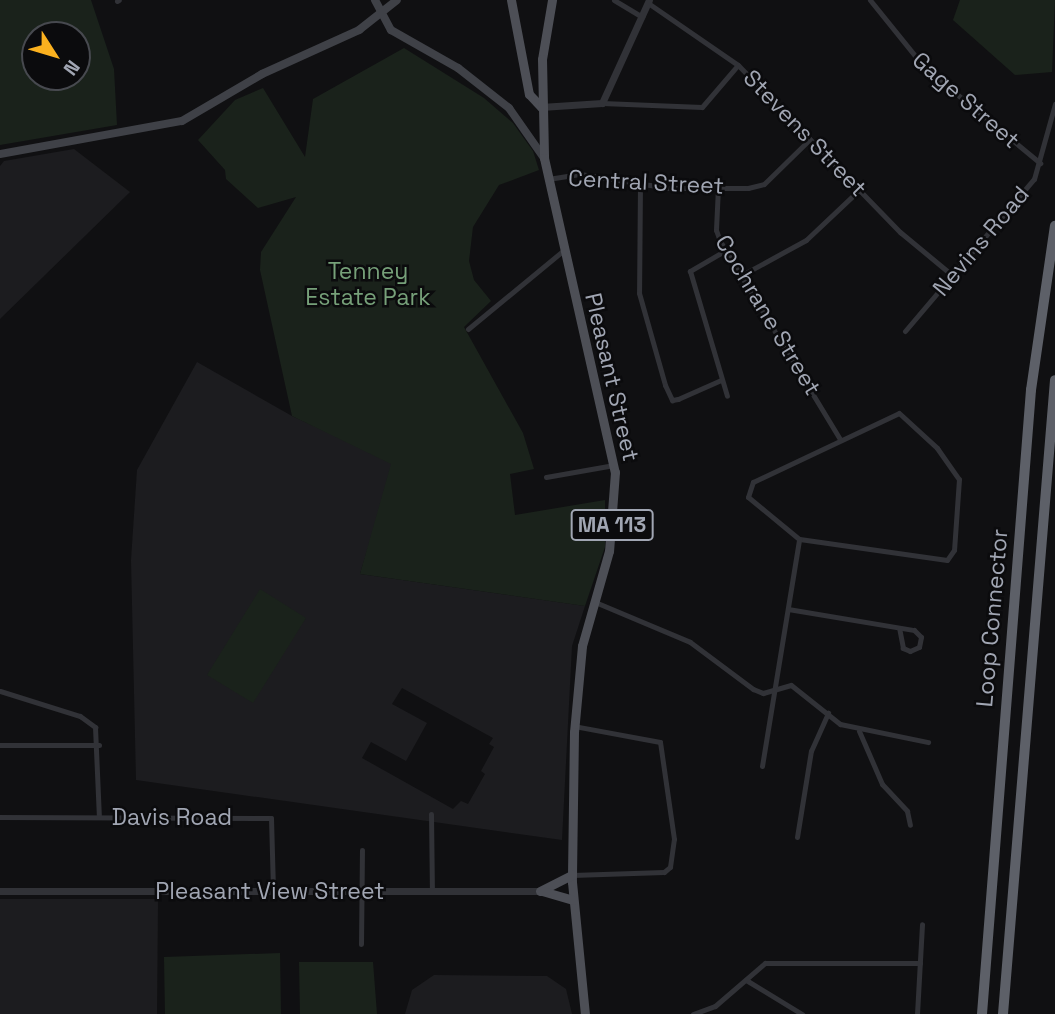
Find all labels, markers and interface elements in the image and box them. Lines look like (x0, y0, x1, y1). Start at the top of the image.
north arrow (21, 21, 91, 91)
street label: Gage Street (907, 46, 1025, 154)
text: N (58, 55, 85, 80)
street label: Stevens Street (738, 64, 872, 202)
street label: Central Street (567, 164, 725, 200)
street label: Nevins Road (927, 180, 1035, 302)
street label: Cochrane Street (709, 230, 827, 400)
park label: Tenney Estate Park (305, 257, 431, 311)
street label: Pleasant Street (579, 290, 645, 464)
road number: MA 113 (570, 508, 654, 542)
street label: Loop Connector (970, 528, 1014, 708)
street label: Davis Road (112, 803, 232, 831)
street label: Pleasant View Street (155, 877, 385, 905)

